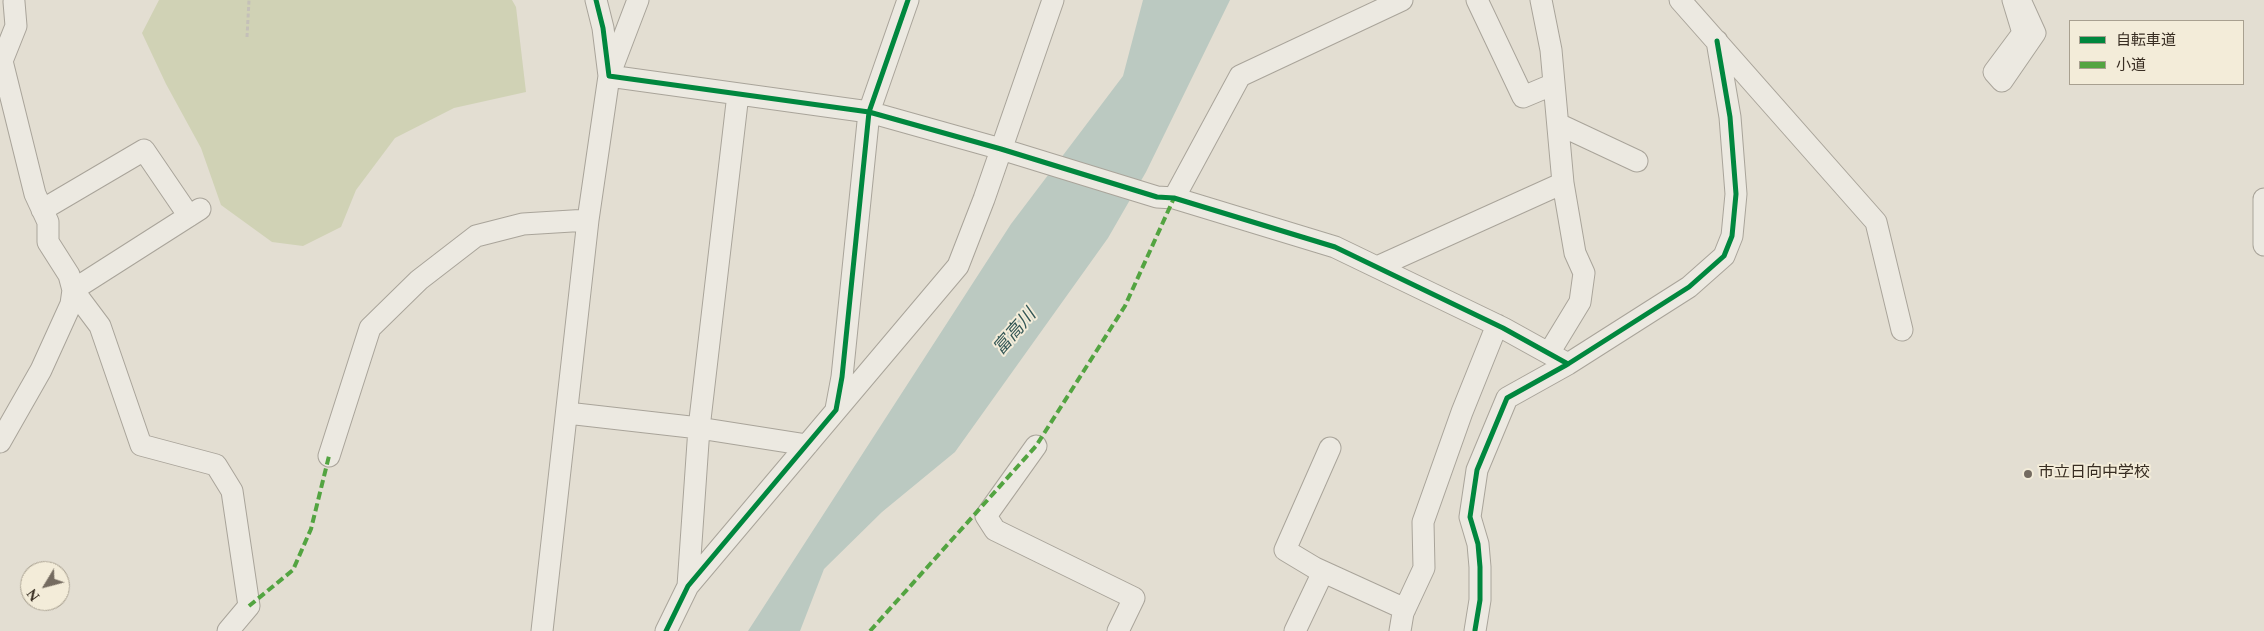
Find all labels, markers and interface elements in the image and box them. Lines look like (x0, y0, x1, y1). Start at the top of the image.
legend (2069, 20, 2244, 85)
text: 自転車道 (2116, 29, 2176, 52)
text: 小道 (2116, 54, 2146, 77)
water label: 富高川 (990, 306, 1042, 360)
place label: 市立日向中学校 (2038, 464, 2150, 484)
marker: 市立日向中学校 (2022, 468, 2034, 480)
north arrow (20, 561, 70, 611)
text: N (22, 584, 45, 606)

